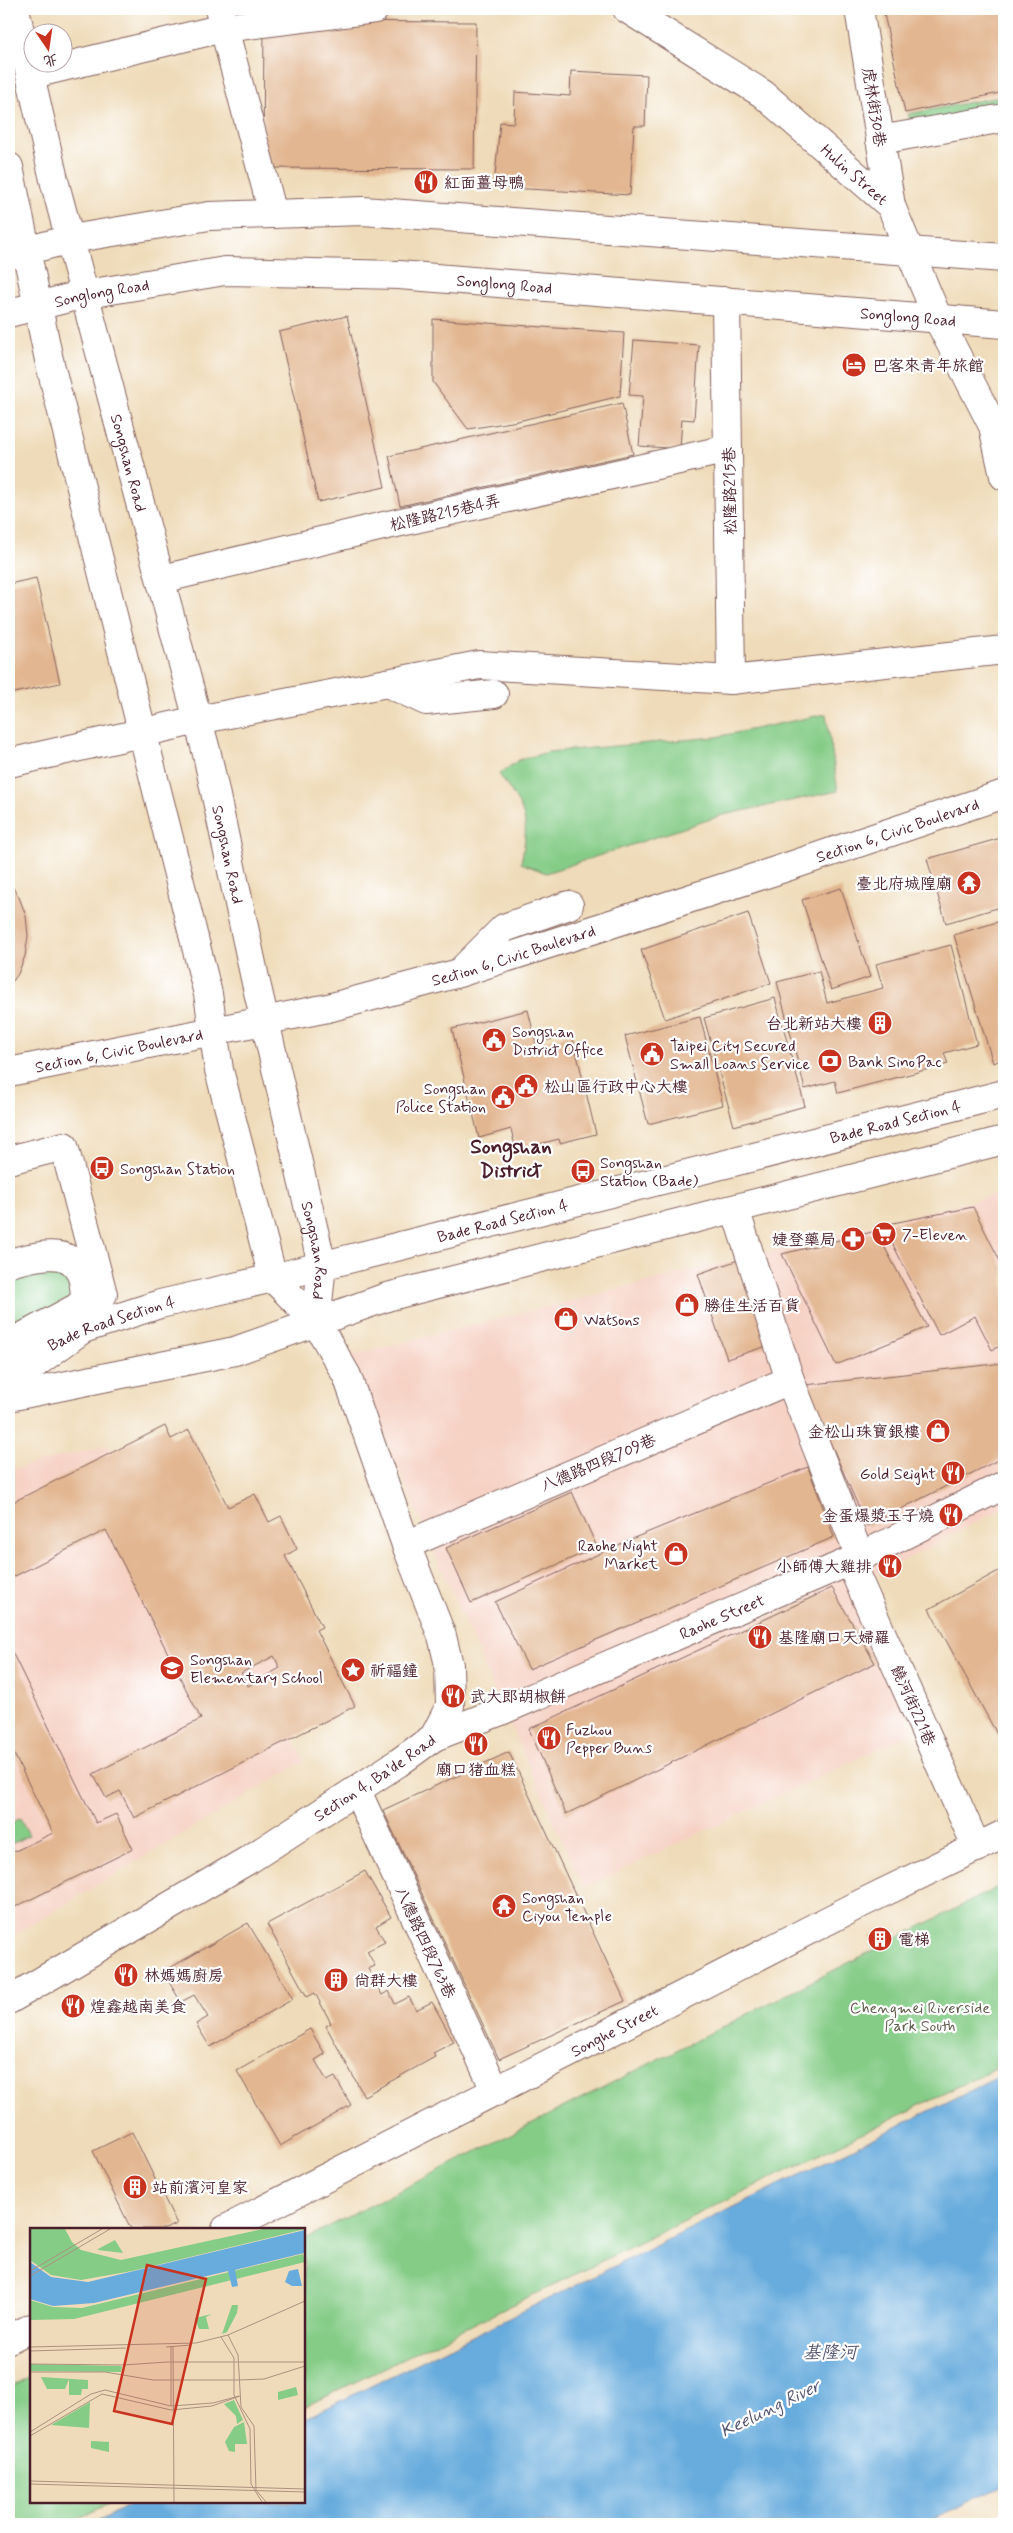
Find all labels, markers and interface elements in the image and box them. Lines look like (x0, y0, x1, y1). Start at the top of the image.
north arrow (22, 22, 72, 72)
text: 北 (42, 49, 60, 70)
street label: 虎林街30巷 (857, 66, 890, 149)
street label: Hulin Street (815, 140, 892, 210)
restaurant icon: 紅面薑母鴨 (413, 169, 439, 195)
place label: 紅面薑母鴨 (444, 173, 524, 194)
street label: Songlong Road (456, 271, 553, 299)
street label: Songlong Road (52, 275, 151, 313)
street label: Songlong Road (859, 303, 957, 332)
hotel icon: 巴客來青年旅館 (841, 352, 867, 378)
place label: 巴客來青年旅館 (872, 356, 984, 377)
street label: Songshan Road (105, 412, 151, 514)
street label: 松隆路215巷 (719, 447, 742, 535)
street label: 松隆路215巷4弄 (388, 491, 503, 536)
street label: Section 6, Civic Boulevard (813, 794, 982, 868)
street label: Songshan Road (206, 803, 248, 906)
temple icon: 臺北府城隍廟 (956, 870, 982, 896)
place label: 臺北府城隍廟 (856, 874, 952, 895)
street label: Section 6, Civic Boulevard (429, 921, 598, 992)
building icon: 台北新站大樓 (867, 1010, 893, 1036)
place label: 台北新站大樓 (766, 1014, 862, 1035)
place label: Songshan District Office (512, 1022, 604, 1061)
street label: Section 6, Civic Boulevard (33, 1024, 205, 1079)
public building icon: Songshan District Office (481, 1027, 507, 1053)
place label: Taipei City Secured Small Loans Service (670, 1036, 811, 1075)
public building icon: Taipei City Secured Small Loans Service (639, 1041, 665, 1067)
bank icon: Bank SinoPac (817, 1048, 843, 1074)
place label: Bank SinoPac (848, 1052, 942, 1073)
public building icon: 松山區行政中心大樓 (513, 1073, 539, 1099)
place label: 松山區行政中心大樓 (544, 1077, 688, 1098)
place label: Songshan Police Station (396, 1079, 486, 1118)
public building icon: Songshan Police Station (490, 1084, 516, 1110)
street label: Bade Road Section 4 (828, 1096, 964, 1149)
district label: Songshan District (470, 1133, 552, 1185)
place label: Songshan Station (Bade) (600, 1153, 698, 1192)
bus stop icon: Songshan Station (89, 1155, 115, 1181)
bus stop icon: Songshan Station (Bade) (570, 1158, 596, 1184)
place label: Songshan Station (120, 1159, 235, 1181)
street label: Bade Road Section 4 (435, 1195, 571, 1248)
street label: Songshan Road (295, 1199, 331, 1301)
supermarket icon: 7-Eleven (871, 1221, 897, 1247)
place label: 7-Eleven (902, 1225, 968, 1246)
pharmacy icon: 婕登藥局 (840, 1226, 866, 1252)
place label: 婕登藥局 (772, 1230, 836, 1251)
street label: Bade Road Section 4 (44, 1292, 177, 1357)
shop icon: 勝佳生活百貨 (674, 1292, 700, 1318)
place label: 勝佳生活百貨 (704, 1296, 800, 1317)
shop icon: Watsons (553, 1306, 579, 1332)
place label: Watsons (584, 1310, 640, 1331)
shop icon: 金松山珠寶銀樓 (925, 1418, 951, 1444)
place label: 金松山珠寶銀樓 (808, 1422, 920, 1443)
street label: 八德路四段709巷 (538, 1430, 659, 1497)
restaurant icon: Gold Seight (940, 1460, 966, 1486)
place label: Gold Seight (860, 1464, 936, 1485)
restaurant icon: 金蛋爆漿玉子燒 (938, 1502, 964, 1528)
place label: 金蛋爆漿玉子燒 (822, 1506, 934, 1527)
place label: Raohe Night Market (578, 1536, 659, 1575)
shop icon: Raohe Night Market (663, 1541, 689, 1567)
restaurant icon: 小師傅大雞排 (877, 1553, 903, 1579)
place label: 小師傅大雞排 (776, 1557, 872, 1578)
street label: Raohe Street (676, 1590, 768, 1645)
restaurant icon: 基隆廟口天婦羅 (747, 1624, 773, 1650)
place label: 基隆廟口天婦羅 (778, 1628, 890, 1649)
place label: Songshan Elementary School (190, 1650, 323, 1689)
school or university icon: Songshan Elementary School (159, 1655, 185, 1681)
place icon: 祈福鐘 (340, 1657, 366, 1683)
place label: 祈福鐘 (370, 1661, 418, 1682)
street label: 饒河街221巷 (885, 1662, 940, 1749)
restaurant icon: 武大郎胡椒餅 (440, 1683, 466, 1709)
place label: 武大郎胡椒餅 (470, 1687, 566, 1708)
place label: Fuzhou Pepper Buns (566, 1720, 652, 1759)
restaurant icon: Fuzhou Pepper Buns (536, 1725, 562, 1751)
street label: Section 4, Ba'de Road (310, 1730, 440, 1827)
restaurant icon: 廟口猪血糕 (463, 1731, 489, 1757)
place label: 廟口猪血糕 (436, 1760, 516, 1781)
street label: 八德路四段763巷 (390, 1883, 460, 2002)
place label: Songshan Ciyou Temple (522, 1888, 612, 1927)
temple icon: Songshan Ciyou Temple (491, 1893, 517, 1919)
building icon: 電梯 (867, 1926, 893, 1952)
place label: 電梯 (898, 1930, 930, 1951)
restaurant icon: 林媽媽廚房 (113, 1962, 139, 1988)
place label: 林媽媽廚房 (144, 1966, 224, 1987)
building icon: 尚群大樓 (323, 1967, 349, 1993)
place label: 尚群大樓 (354, 1971, 418, 1992)
restaurant icon: 煌鑫越南美食 (60, 1993, 86, 2019)
place label: 煌鑫越南美食 (90, 1997, 186, 2018)
park label: Chengmei Riverside Park South (850, 1998, 990, 2037)
street label: Songhe Street (568, 2000, 662, 2062)
building icon: 站前濱河皇家 (122, 2174, 148, 2200)
place label: 站前濱河皇家 (152, 2178, 248, 2199)
inset map (30, 2228, 305, 2503)
water label: 基隆河 (803, 2341, 860, 2365)
water label: Keelung River (716, 2373, 827, 2443)

